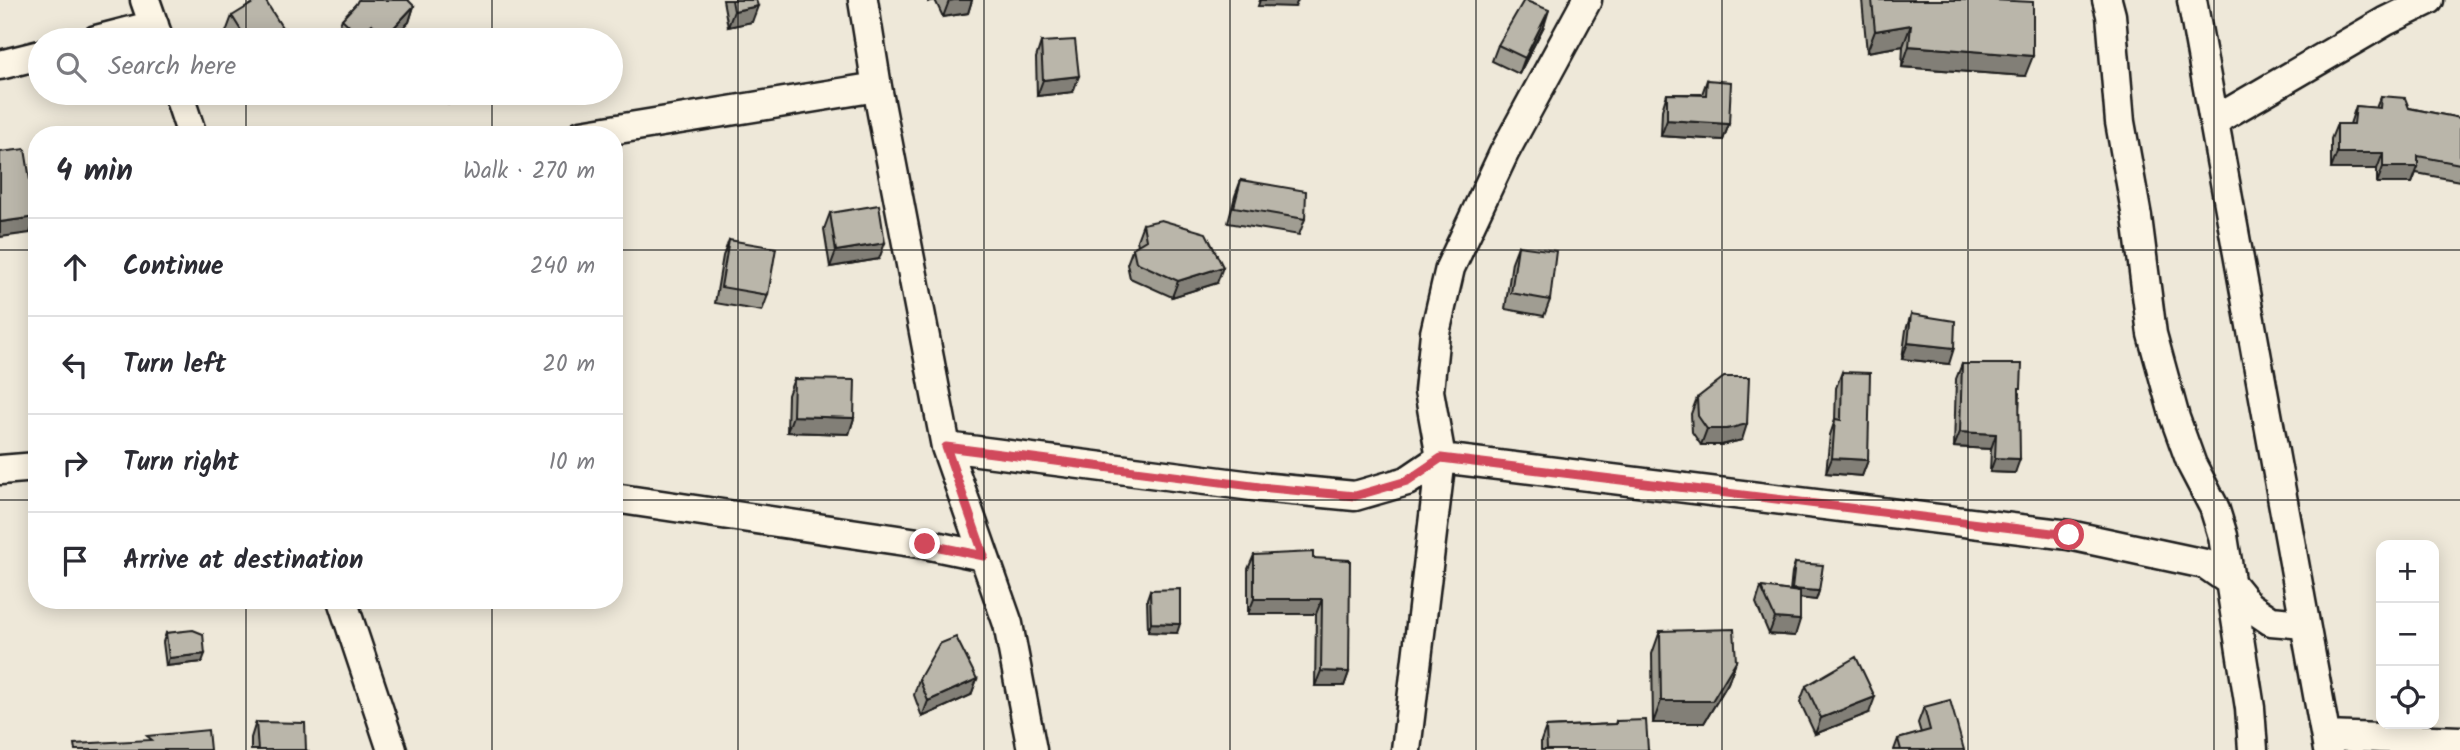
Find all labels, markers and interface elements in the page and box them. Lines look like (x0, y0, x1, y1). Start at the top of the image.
search box (28, 28, 623, 105)
text: Search here (108, 46, 236, 88)
icon: search (52, 48, 90, 86)
text: 4 min (56, 148, 133, 196)
text: Walk · 270 m (463, 154, 595, 190)
text: Continue (123, 246, 224, 288)
icon: ahead (56, 248, 94, 286)
text: 240 m (530, 249, 595, 285)
text: Turn left (123, 344, 226, 386)
icon: left (56, 346, 94, 384)
text: 20 m (543, 347, 595, 383)
text: Turn right (123, 442, 239, 484)
icon: right (56, 444, 94, 482)
text: 10 m (549, 445, 595, 481)
route start (2053, 519, 2084, 550)
route end (909, 528, 940, 559)
text: Arrive at destination (123, 540, 363, 582)
map controls (2376, 540, 2439, 729)
button: + (2376, 540, 2439, 603)
icon: arrive (56, 542, 94, 580)
button: − (2376, 603, 2439, 666)
button: locate (2376, 666, 2439, 729)

